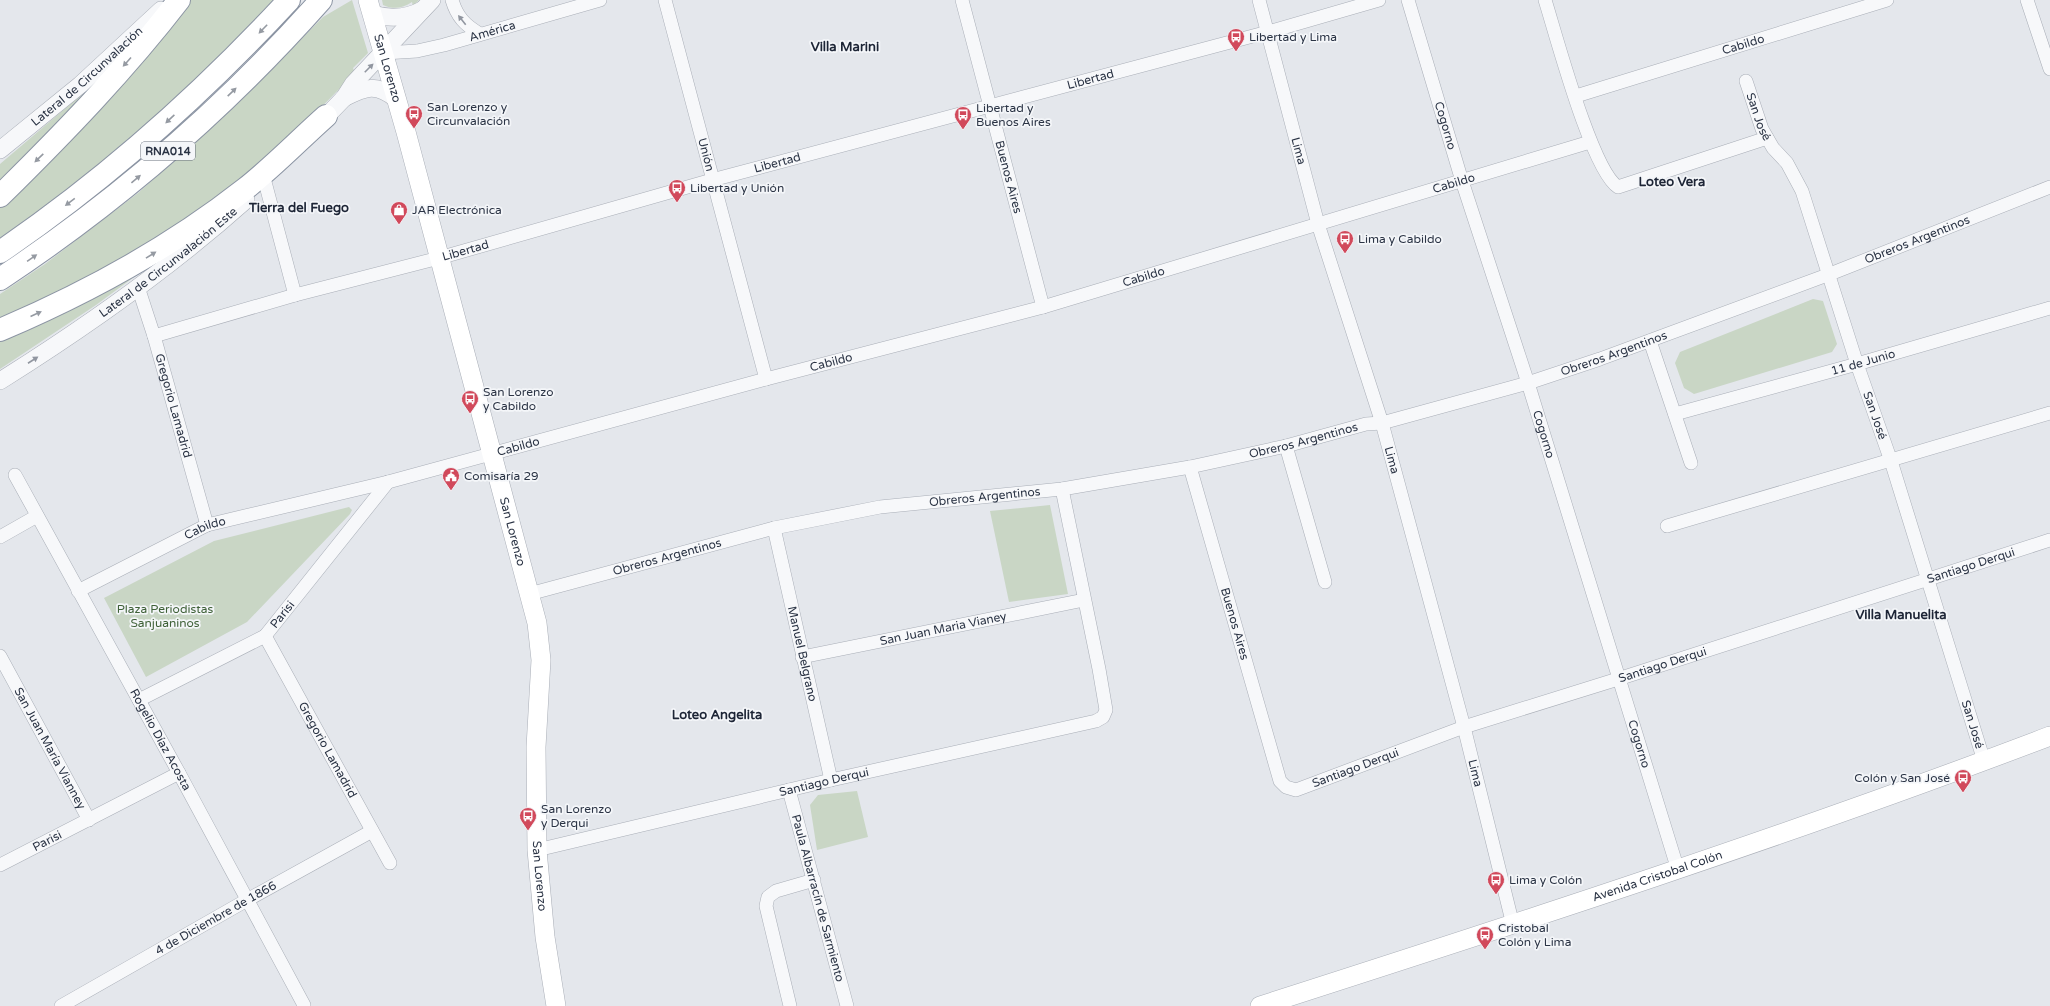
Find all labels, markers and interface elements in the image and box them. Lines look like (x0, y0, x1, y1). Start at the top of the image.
one-way arrow (458, 15, 466, 26)
street label: América (468, 18, 517, 44)
street label: Lateral de Circunvalación (28, 24, 145, 129)
one-way arrow (259, 24, 268, 33)
bus stop icon: Libertad y Lima (1226, 27, 1246, 52)
place label: Libertad y Lima (1249, 30, 1337, 44)
street label: Cabildo (1720, 31, 1766, 57)
street label: San Lorenzo (371, 32, 404, 104)
district label: Villa Marini (811, 39, 879, 55)
one-way arrow (123, 57, 132, 67)
one-way arrow (364, 63, 374, 73)
street label: Libertad (1065, 66, 1115, 92)
one-way arrow (227, 87, 237, 97)
street label: San José (1743, 91, 1774, 143)
place label: San Lorenzo y Circunvalación (427, 100, 510, 128)
street label: Cogorno (1432, 100, 1459, 151)
place label: Libertad y Buenos Aires (976, 101, 1051, 129)
bus stop icon: San Lorenzo y Circunvalación (404, 104, 424, 129)
bus stop icon: Libertad y Buenos Aires (953, 105, 973, 130)
one-way arrow (165, 115, 175, 124)
street label: Unión (695, 136, 717, 173)
street label: Lima (1288, 136, 1309, 166)
street label: Buenos Aires (992, 139, 1025, 215)
road number: RNA014 (141, 142, 195, 160)
street label: Libertad (752, 150, 802, 176)
one-way arrow (34, 153, 44, 163)
street label: Cabildo (1431, 170, 1477, 196)
one-way arrow (130, 174, 141, 183)
district label: Loteo Vera (1639, 174, 1705, 190)
bus stop icon: Libertad y Unión (667, 178, 687, 203)
place label: Libertad y Unión (690, 181, 784, 195)
one-way arrow (64, 198, 75, 206)
district label: Tierra del Fuego (248, 200, 349, 216)
shop icon: JAR Electrónica (389, 200, 409, 225)
place label: JAR Electrónica (412, 203, 502, 217)
street label: Lateral de Circunvalación Este (96, 204, 240, 320)
street label: Obreros Argentinos (1863, 212, 1972, 267)
bus stop icon: Lima y Cabildo (1335, 229, 1355, 254)
place label: Lima y Cabildo (1358, 232, 1442, 246)
street label: Libertad (441, 237, 490, 264)
one-way arrow (145, 251, 157, 258)
one-way arrow (27, 254, 37, 262)
street label: Cabildo (1121, 264, 1166, 290)
one-way arrow (30, 311, 41, 317)
street label: Obreros Argentinos (1559, 328, 1669, 379)
street label: 11 de Junio (1829, 346, 1897, 378)
street label: Cabildo (808, 350, 854, 374)
street label: Gregorio Lamadrid (152, 352, 195, 459)
one-way arrow (28, 356, 38, 364)
place label: San Lorenzo y Cabildo (483, 385, 554, 413)
bus stop icon: San Lorenzo y Cabildo (460, 389, 480, 414)
street label: San José (1860, 390, 1890, 442)
street label: Cogorno (1530, 408, 1558, 460)
street label: Obreros Argentinos (1248, 420, 1360, 461)
street label: Cabildo (495, 434, 541, 459)
street label: Lima (1382, 445, 1402, 475)
public building icon: Comisaría 29 (441, 466, 461, 491)
place label: Comisaría 29 (464, 469, 538, 483)
street label: Obreros Argentinos (928, 484, 1041, 509)
street label: San Lorenzo (497, 496, 528, 568)
street label: Cabildo (182, 514, 227, 542)
street label: Obreros Argentinos (611, 535, 723, 578)
street label: Santiago Derqui (1925, 545, 2017, 586)
street label: Buenos Aires (1218, 586, 1252, 662)
street label: Parisi (267, 598, 297, 631)
park label: Plaza Periodistas Sanjuaninos (117, 602, 213, 630)
street label: Manuel Belgrano (785, 605, 820, 703)
district label: Villa Manuelita (1855, 607, 1947, 623)
street label: San Juan Maria Vianey (879, 609, 1008, 648)
street label: Santiago Derqui (1617, 644, 1708, 685)
street label: San Juan María Vianney (11, 685, 89, 812)
street label: Rogelio Díaz Acosta (127, 686, 194, 793)
street label: Gregorio Lamadrid (296, 699, 360, 800)
street label: San José (1959, 699, 1987, 751)
district label: Loteo Angelita (672, 707, 762, 723)
street label: Cogorno (1625, 718, 1653, 770)
street label: Santiago Derqui (1310, 745, 1401, 790)
street label: Lima (1465, 758, 1486, 788)
street label: Santiago Derqui (778, 765, 870, 799)
bus stop icon: Colón y San José (1953, 768, 1973, 793)
place label: Colón y San José (1854, 771, 1950, 785)
place label: San Lorenzo y Derqui (541, 802, 612, 830)
bus stop icon: San Lorenzo y Derqui (518, 806, 538, 831)
street label: Paula Albarracín de Sarmiento (789, 813, 847, 983)
street label: Parisi (30, 827, 64, 854)
street label: San Lorenzo (530, 841, 550, 912)
street label: Avenida Cristobal Colón (1590, 848, 1724, 904)
bus stop icon: Lima y Colón (1486, 870, 1506, 895)
place label: Lima y Colón (1509, 873, 1582, 887)
street label: 4 de Diciembre de 1866 (153, 878, 279, 958)
place label: Cristobal Colón y Lima (1498, 921, 1571, 949)
bus stop icon: Cristobal Colón y Lima (1475, 925, 1495, 950)

